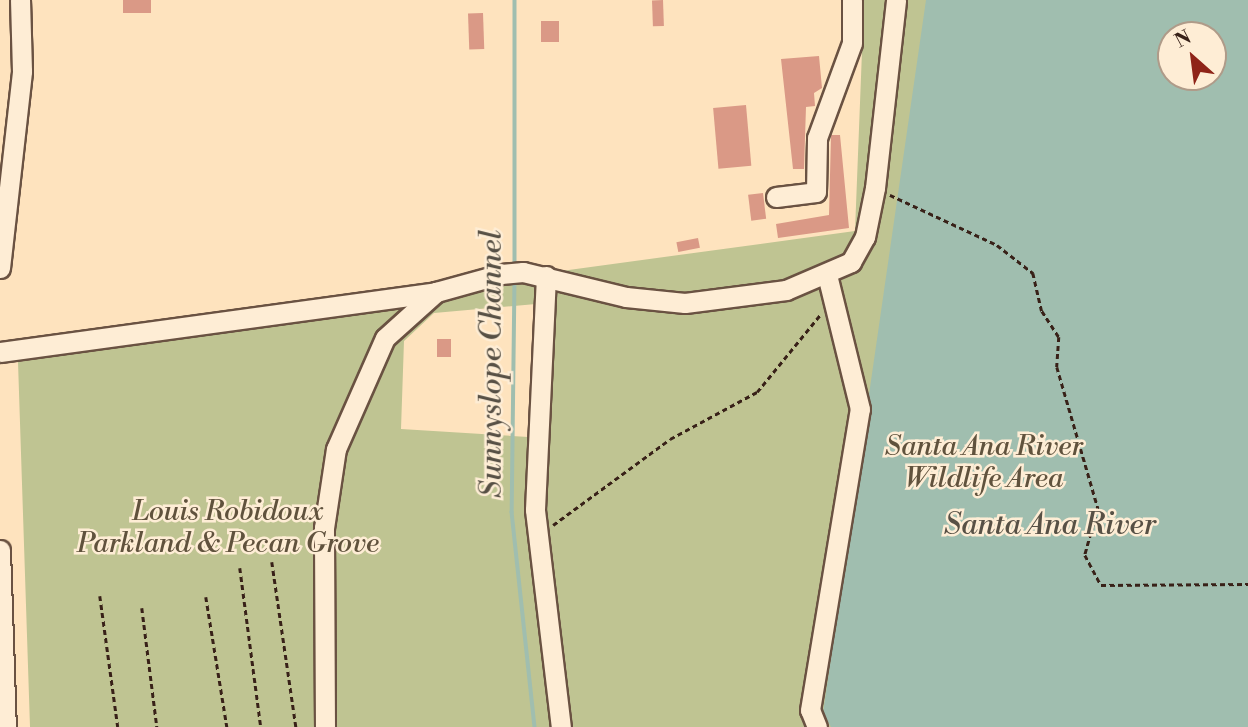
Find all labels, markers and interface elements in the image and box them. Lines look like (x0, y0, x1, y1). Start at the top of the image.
north arrow (1157, 21, 1227, 91)
text: N (1171, 25, 1195, 53)
water label: Sunnyslope Channel (474, 230, 510, 498)
park label: Santa Ana River Wildlife Area (885, 430, 1083, 496)
park label: Louis Robidoux Parkland & Pecan Grove (77, 495, 379, 561)
water label: Santa Ana River (944, 507, 1156, 543)

